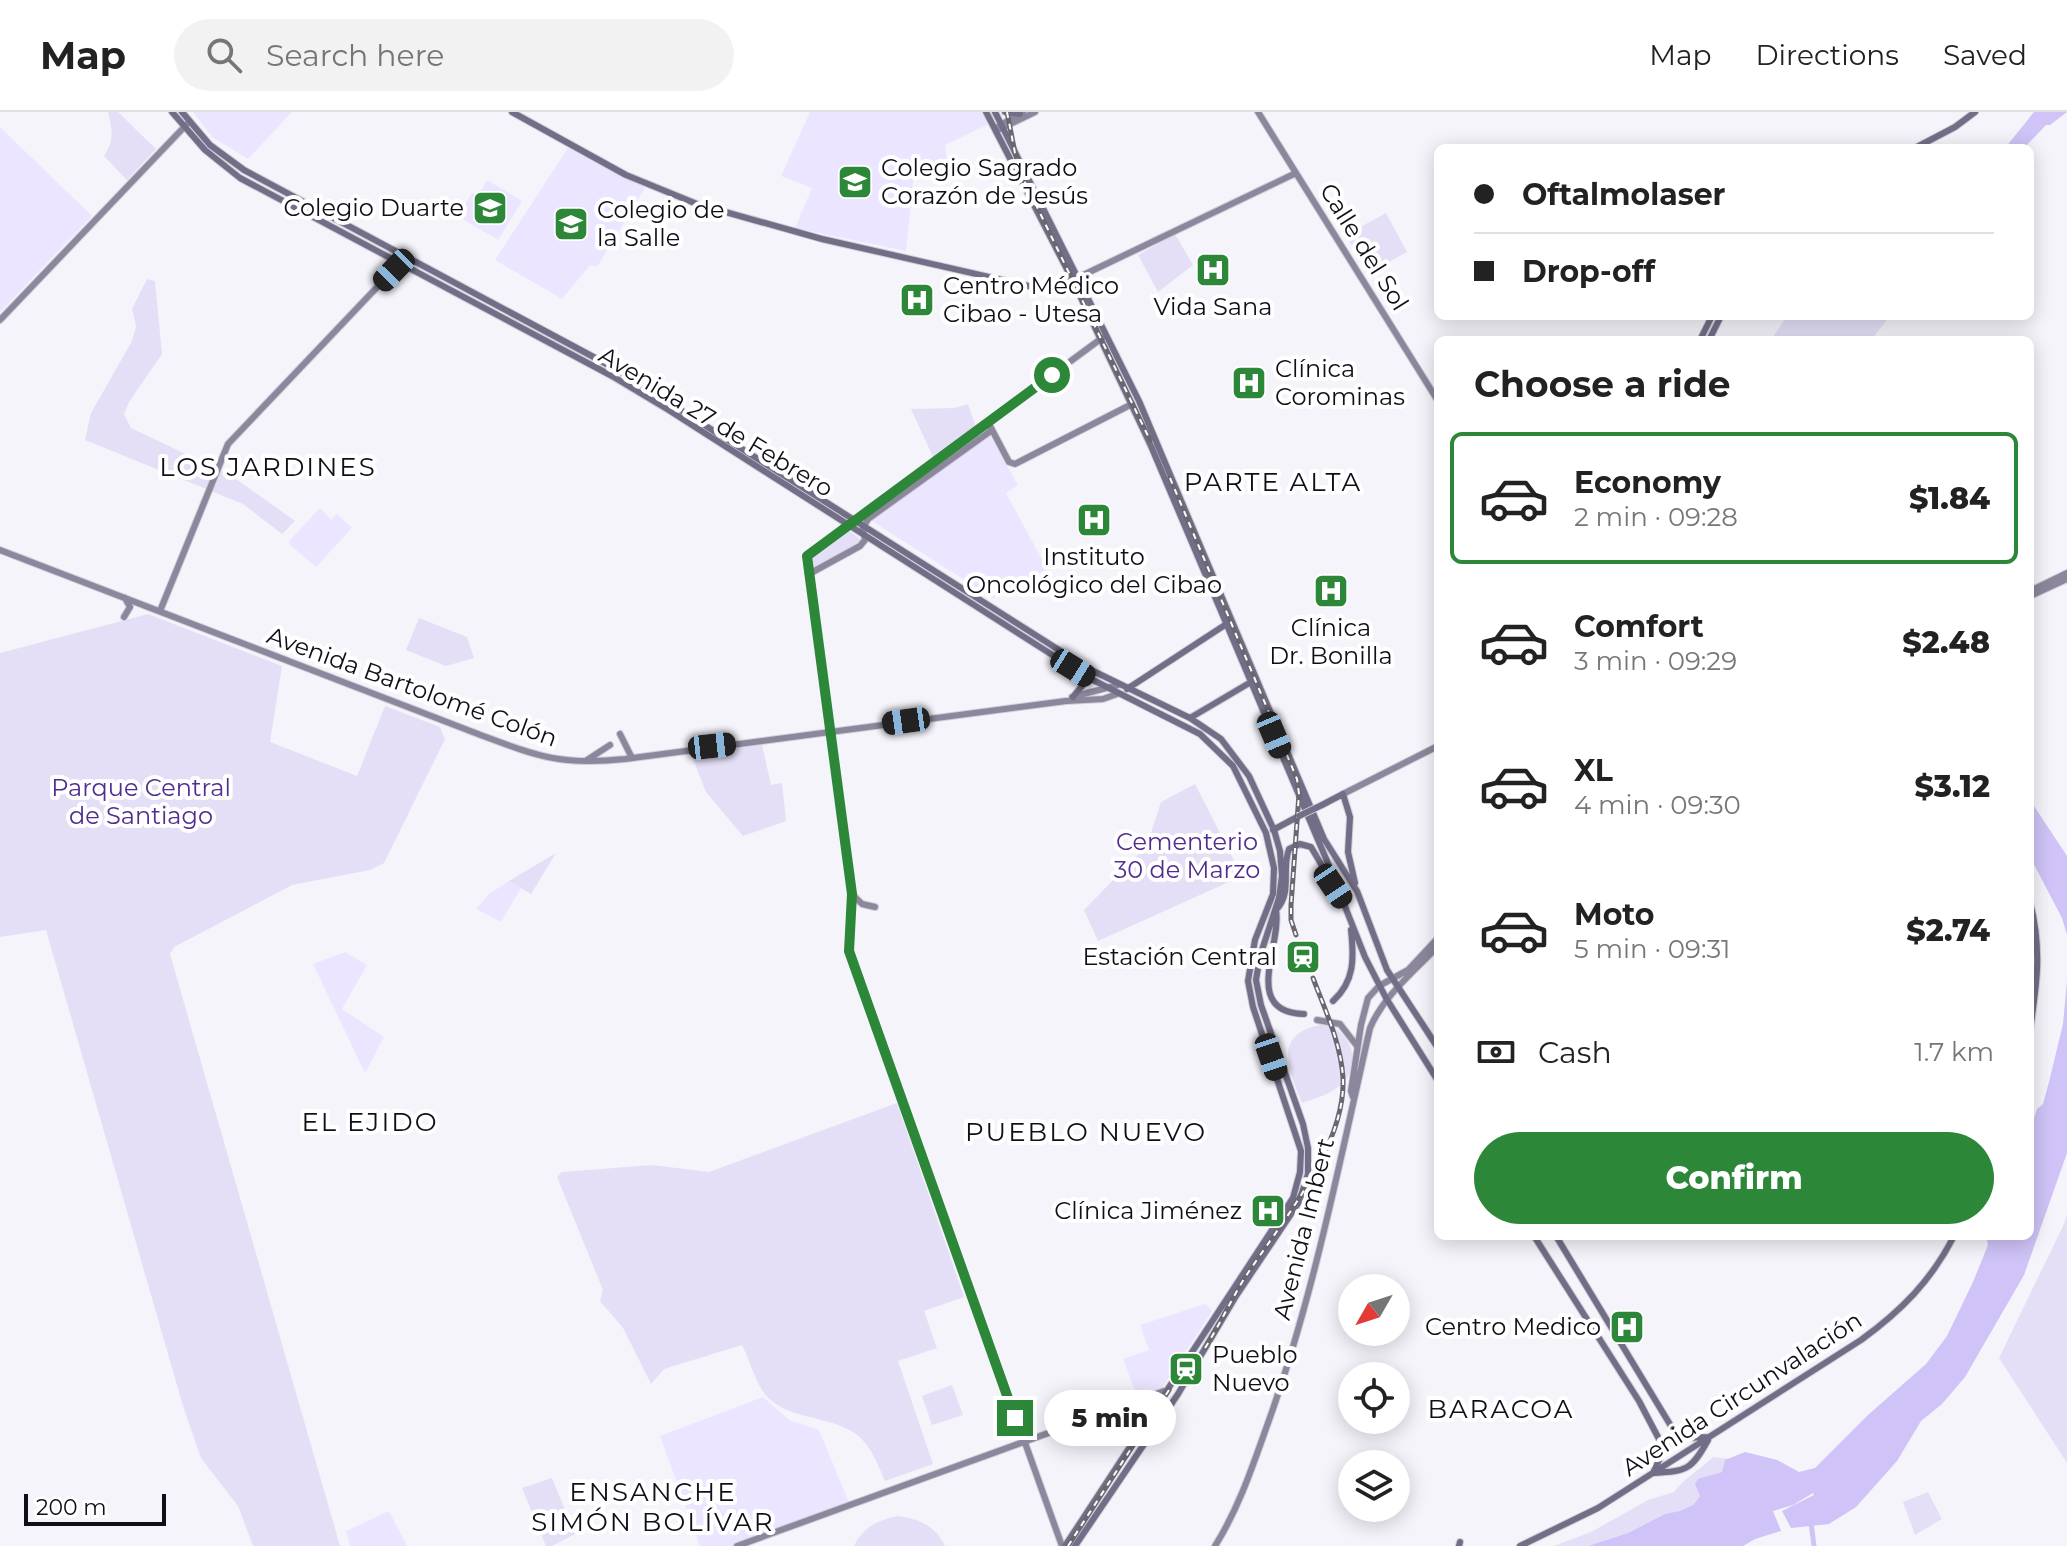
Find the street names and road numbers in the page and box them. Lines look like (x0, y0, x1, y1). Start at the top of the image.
street label: Calle del Sol (1314, 178, 1415, 316)
street label: Avenida 27 de Febrero (594, 340, 839, 503)
street label: Avenida Bartolomé Colón (263, 620, 561, 753)
street label: Avenida Imbert (1267, 1135, 1340, 1323)
street label: Avenida Circunvalación (1616, 1305, 1867, 1482)

